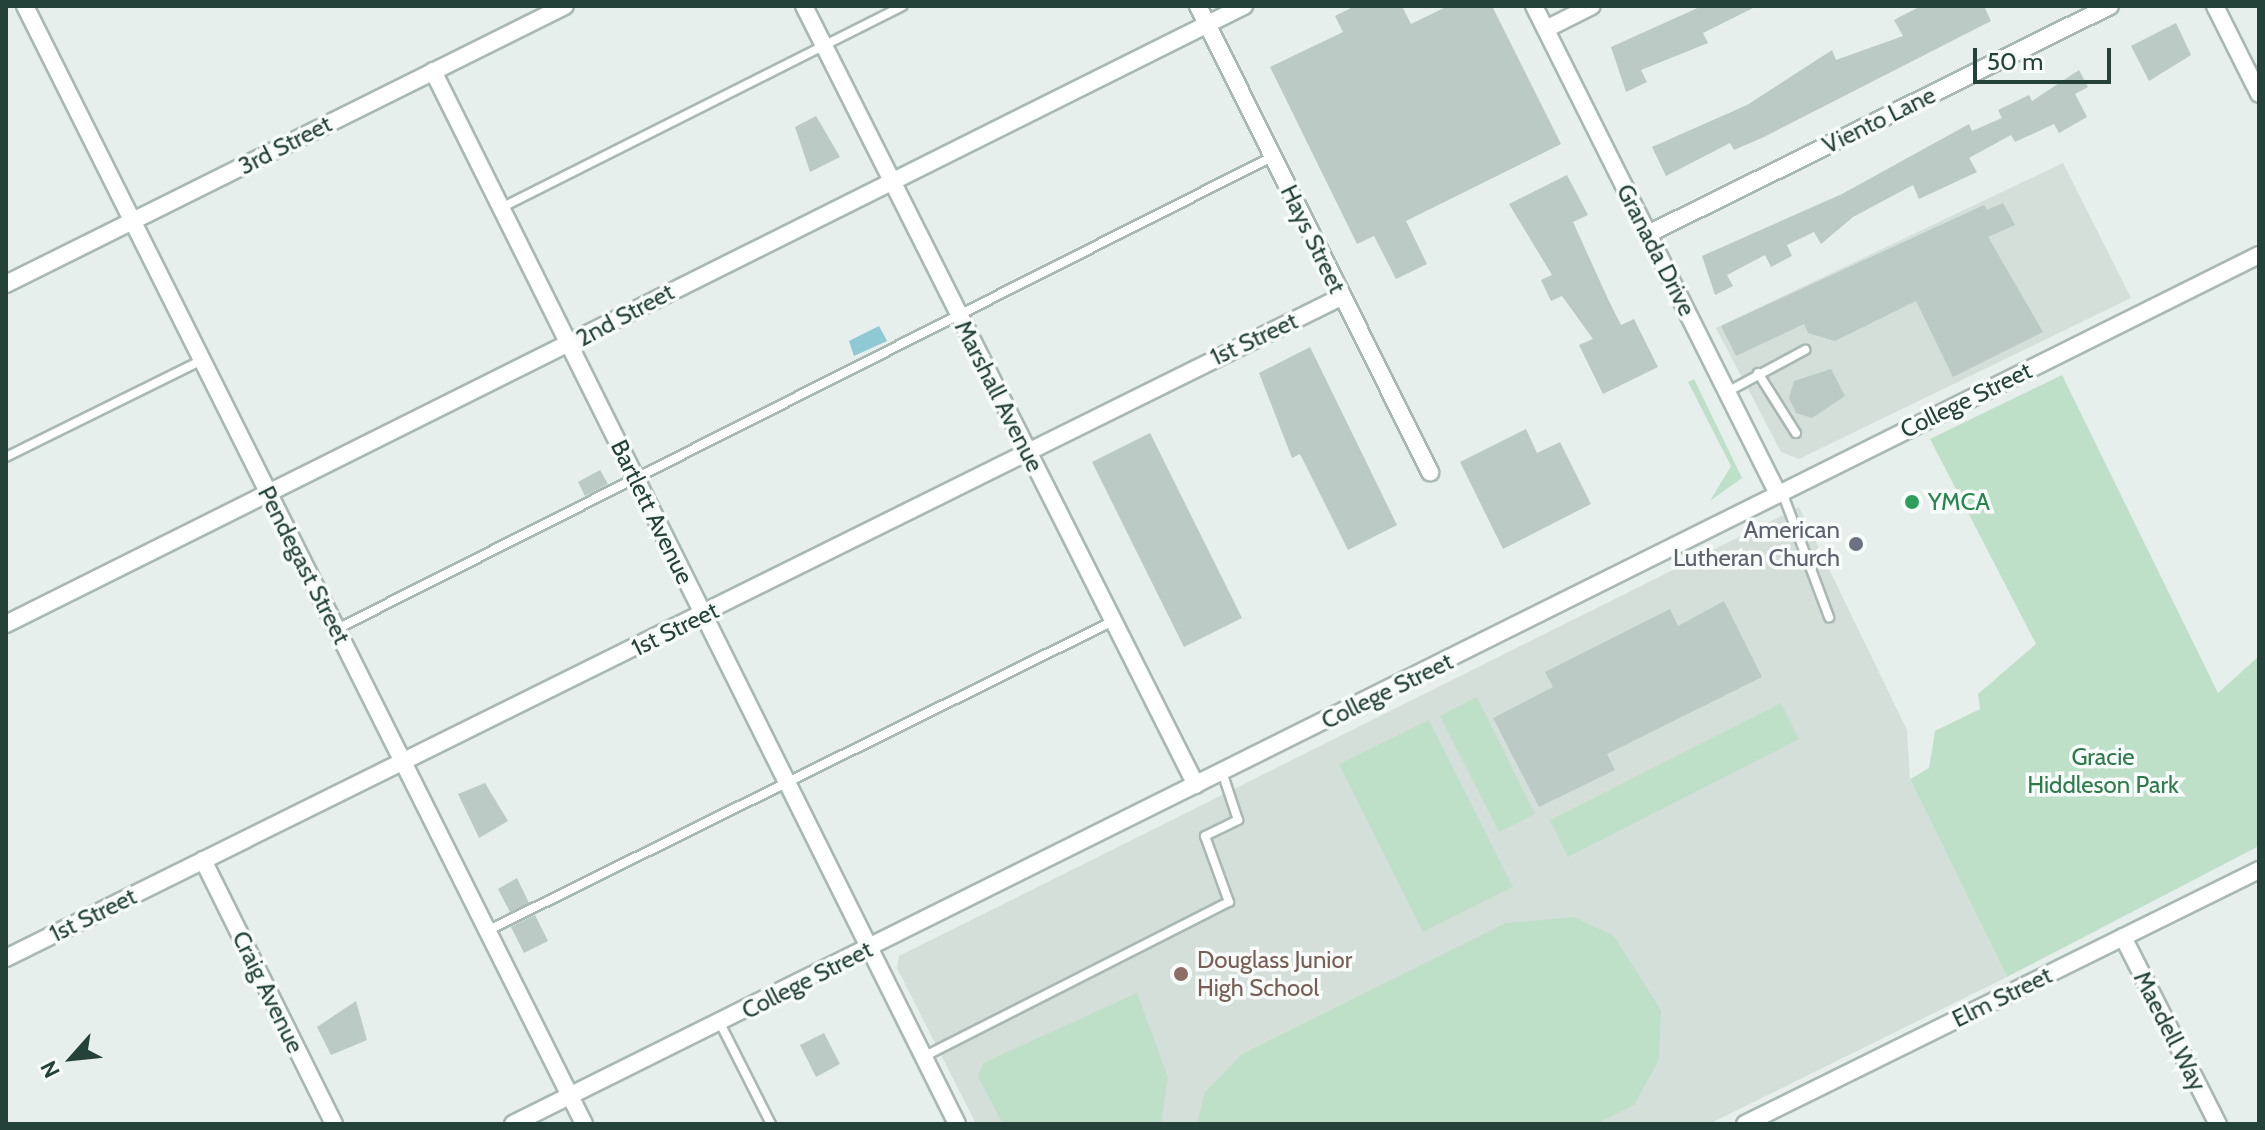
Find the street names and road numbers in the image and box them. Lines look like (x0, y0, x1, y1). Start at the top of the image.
street label: Viento Lane (1818, 80, 1940, 160)
street label: 3rd Street (234, 109, 336, 181)
street label: Granada Drive (1610, 179, 1702, 321)
street label: Hays Street (1274, 180, 1352, 298)
street label: 2nd Street (571, 277, 679, 353)
street label: 1st Street (1206, 306, 1302, 372)
street label: Marshall Avenue (949, 316, 1049, 476)
street label: College Street (1896, 356, 2036, 444)
street label: Bartlett Avenue (605, 435, 699, 589)
street label: Pendegast Street (252, 481, 356, 649)
street label: 1st Street (627, 596, 723, 662)
street label: College Street (1317, 647, 1457, 735)
street label: 1st Street (45, 882, 141, 948)
street label: Craig Avenue (226, 926, 310, 1058)
street label: College Street (737, 935, 877, 1025)
street label: Elm Street (1948, 961, 2056, 1033)
street label: Maedell Way (2128, 966, 2212, 1096)

